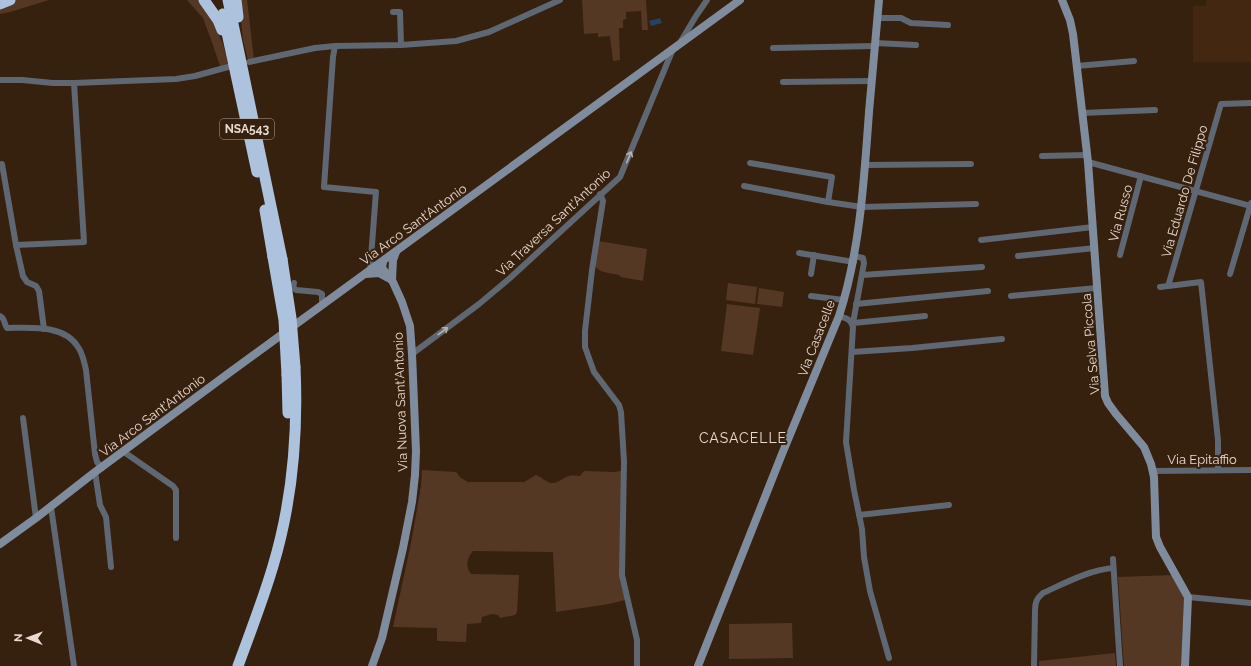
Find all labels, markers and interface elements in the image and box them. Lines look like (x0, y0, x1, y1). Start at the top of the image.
road number: NSA543 (220, 119, 274, 139)
street label: Via Eduardo De Filippo (1158, 123, 1211, 259)
one-way arrow (625, 151, 633, 163)
street label: Via Traversa Sant'Antonio (493, 165, 614, 279)
street label: Via Arco Sant'Antonio (357, 181, 470, 268)
street label: Via Russo (1106, 183, 1135, 243)
street label: Via Selva Piccola (1079, 293, 1102, 395)
street label: Via Casacelle (795, 297, 838, 379)
one-way arrow (438, 327, 449, 335)
street label: Via Nuova Sant'Antonio (391, 332, 410, 472)
street label: Via Arco Sant'Antonio (97, 371, 208, 460)
district label: CASACELLE (699, 430, 787, 446)
street label: Via Epitaffio (1167, 452, 1237, 467)
north arrow (8, 618, 48, 658)
text: N (12, 634, 25, 642)

